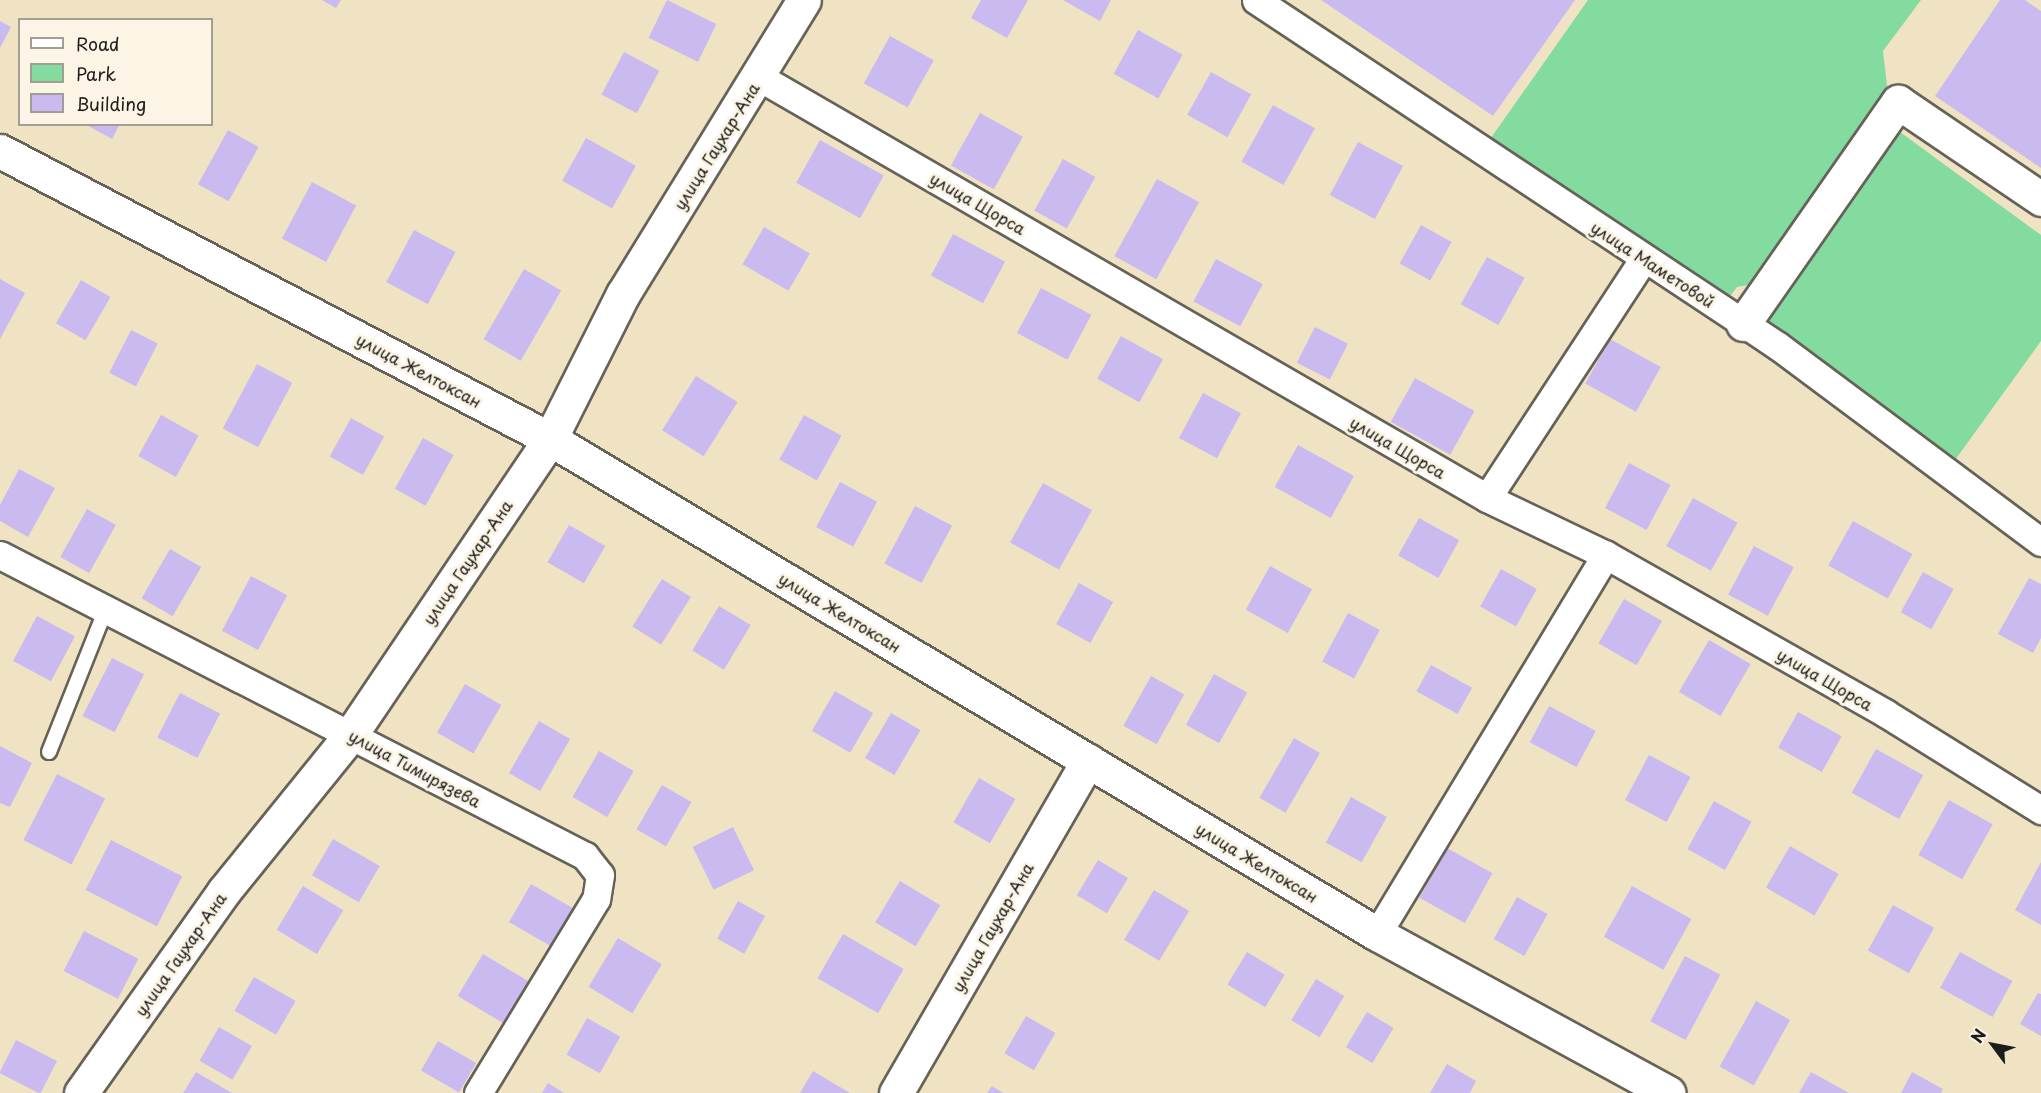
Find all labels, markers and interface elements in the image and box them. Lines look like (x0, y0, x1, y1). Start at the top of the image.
legend (18, 18, 213, 126)
text: Road (76, 30, 120, 57)
text: Park (76, 60, 116, 87)
street label: улица Гаухар-Ана (669, 79, 763, 213)
text: Building (76, 90, 146, 117)
street label: улица Щорса (927, 168, 1029, 238)
street label: улица Маметовой (1587, 217, 1719, 311)
street label: улица Желтоксан (353, 329, 485, 411)
street label: улица Щорса (1347, 412, 1449, 482)
street label: улица Гаухар-Ана (418, 496, 516, 628)
street label: улица Желтоксан (775, 568, 905, 656)
street label: улица Щорса (1774, 644, 1876, 714)
street label: улица Тимирязева (346, 725, 484, 811)
street label: улица Желтоксан (1192, 818, 1322, 906)
street label: улица Гаухар-Ана (947, 859, 1037, 995)
street label: улица Гаухар-Ана (130, 889, 230, 1019)
north arrow (1963, 1015, 2023, 1075)
text: N (1964, 1024, 1991, 1047)

